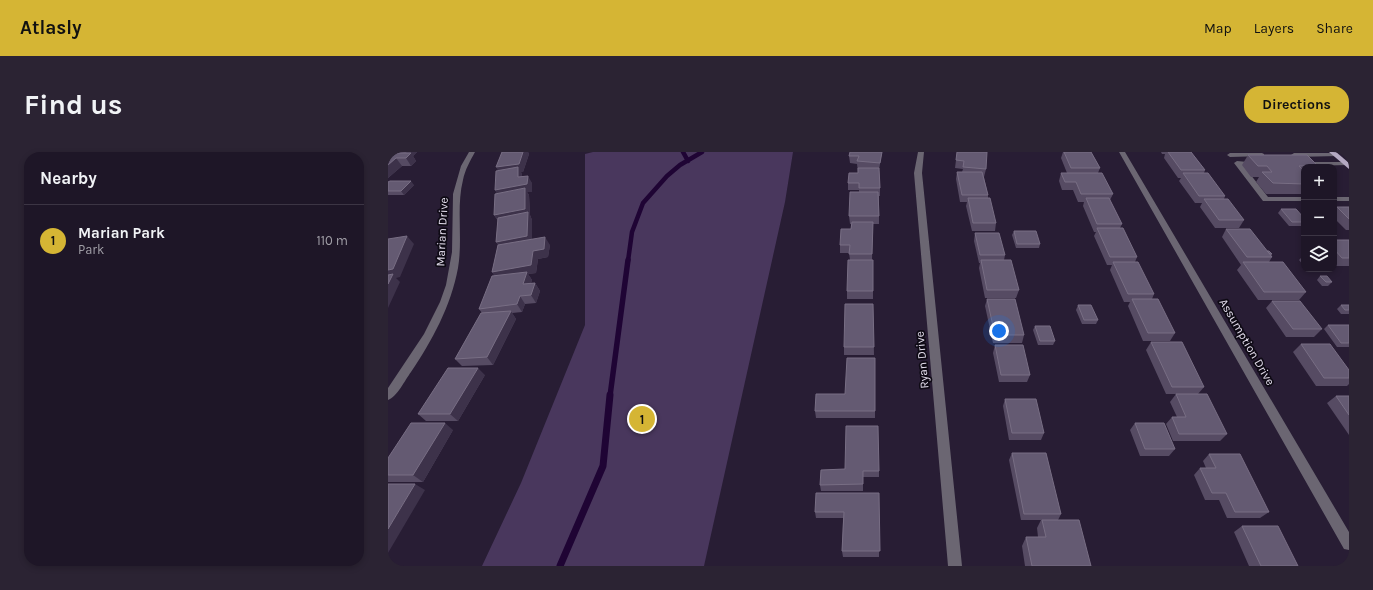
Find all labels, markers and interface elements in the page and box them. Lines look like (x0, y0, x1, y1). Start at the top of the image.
text: Atlasly (20, 17, 82, 39)
text: Map (1204, 20, 1232, 37)
text: Layers (1254, 20, 1294, 37)
text: Share (1316, 20, 1353, 37)
button: Directions (1244, 86, 1349, 123)
text: Find us (24, 88, 123, 121)
map controls (1301, 164, 1337, 272)
button: + (1301, 164, 1337, 200)
text: Nearby (40, 168, 97, 188)
street label: Marian Drive (433, 197, 451, 267)
button: − (1301, 200, 1337, 236)
text: Marian Park (78, 224, 165, 242)
text: 1 (51, 233, 55, 248)
text: 110 m (316, 233, 348, 248)
button: layers (1301, 236, 1337, 272)
text: Park (78, 242, 104, 257)
street label: Assumption Drive (1216, 296, 1278, 388)
your location (989, 321, 1009, 341)
street label: Ryan Drive (913, 331, 931, 389)
pin: 1 (629, 404, 655, 434)

